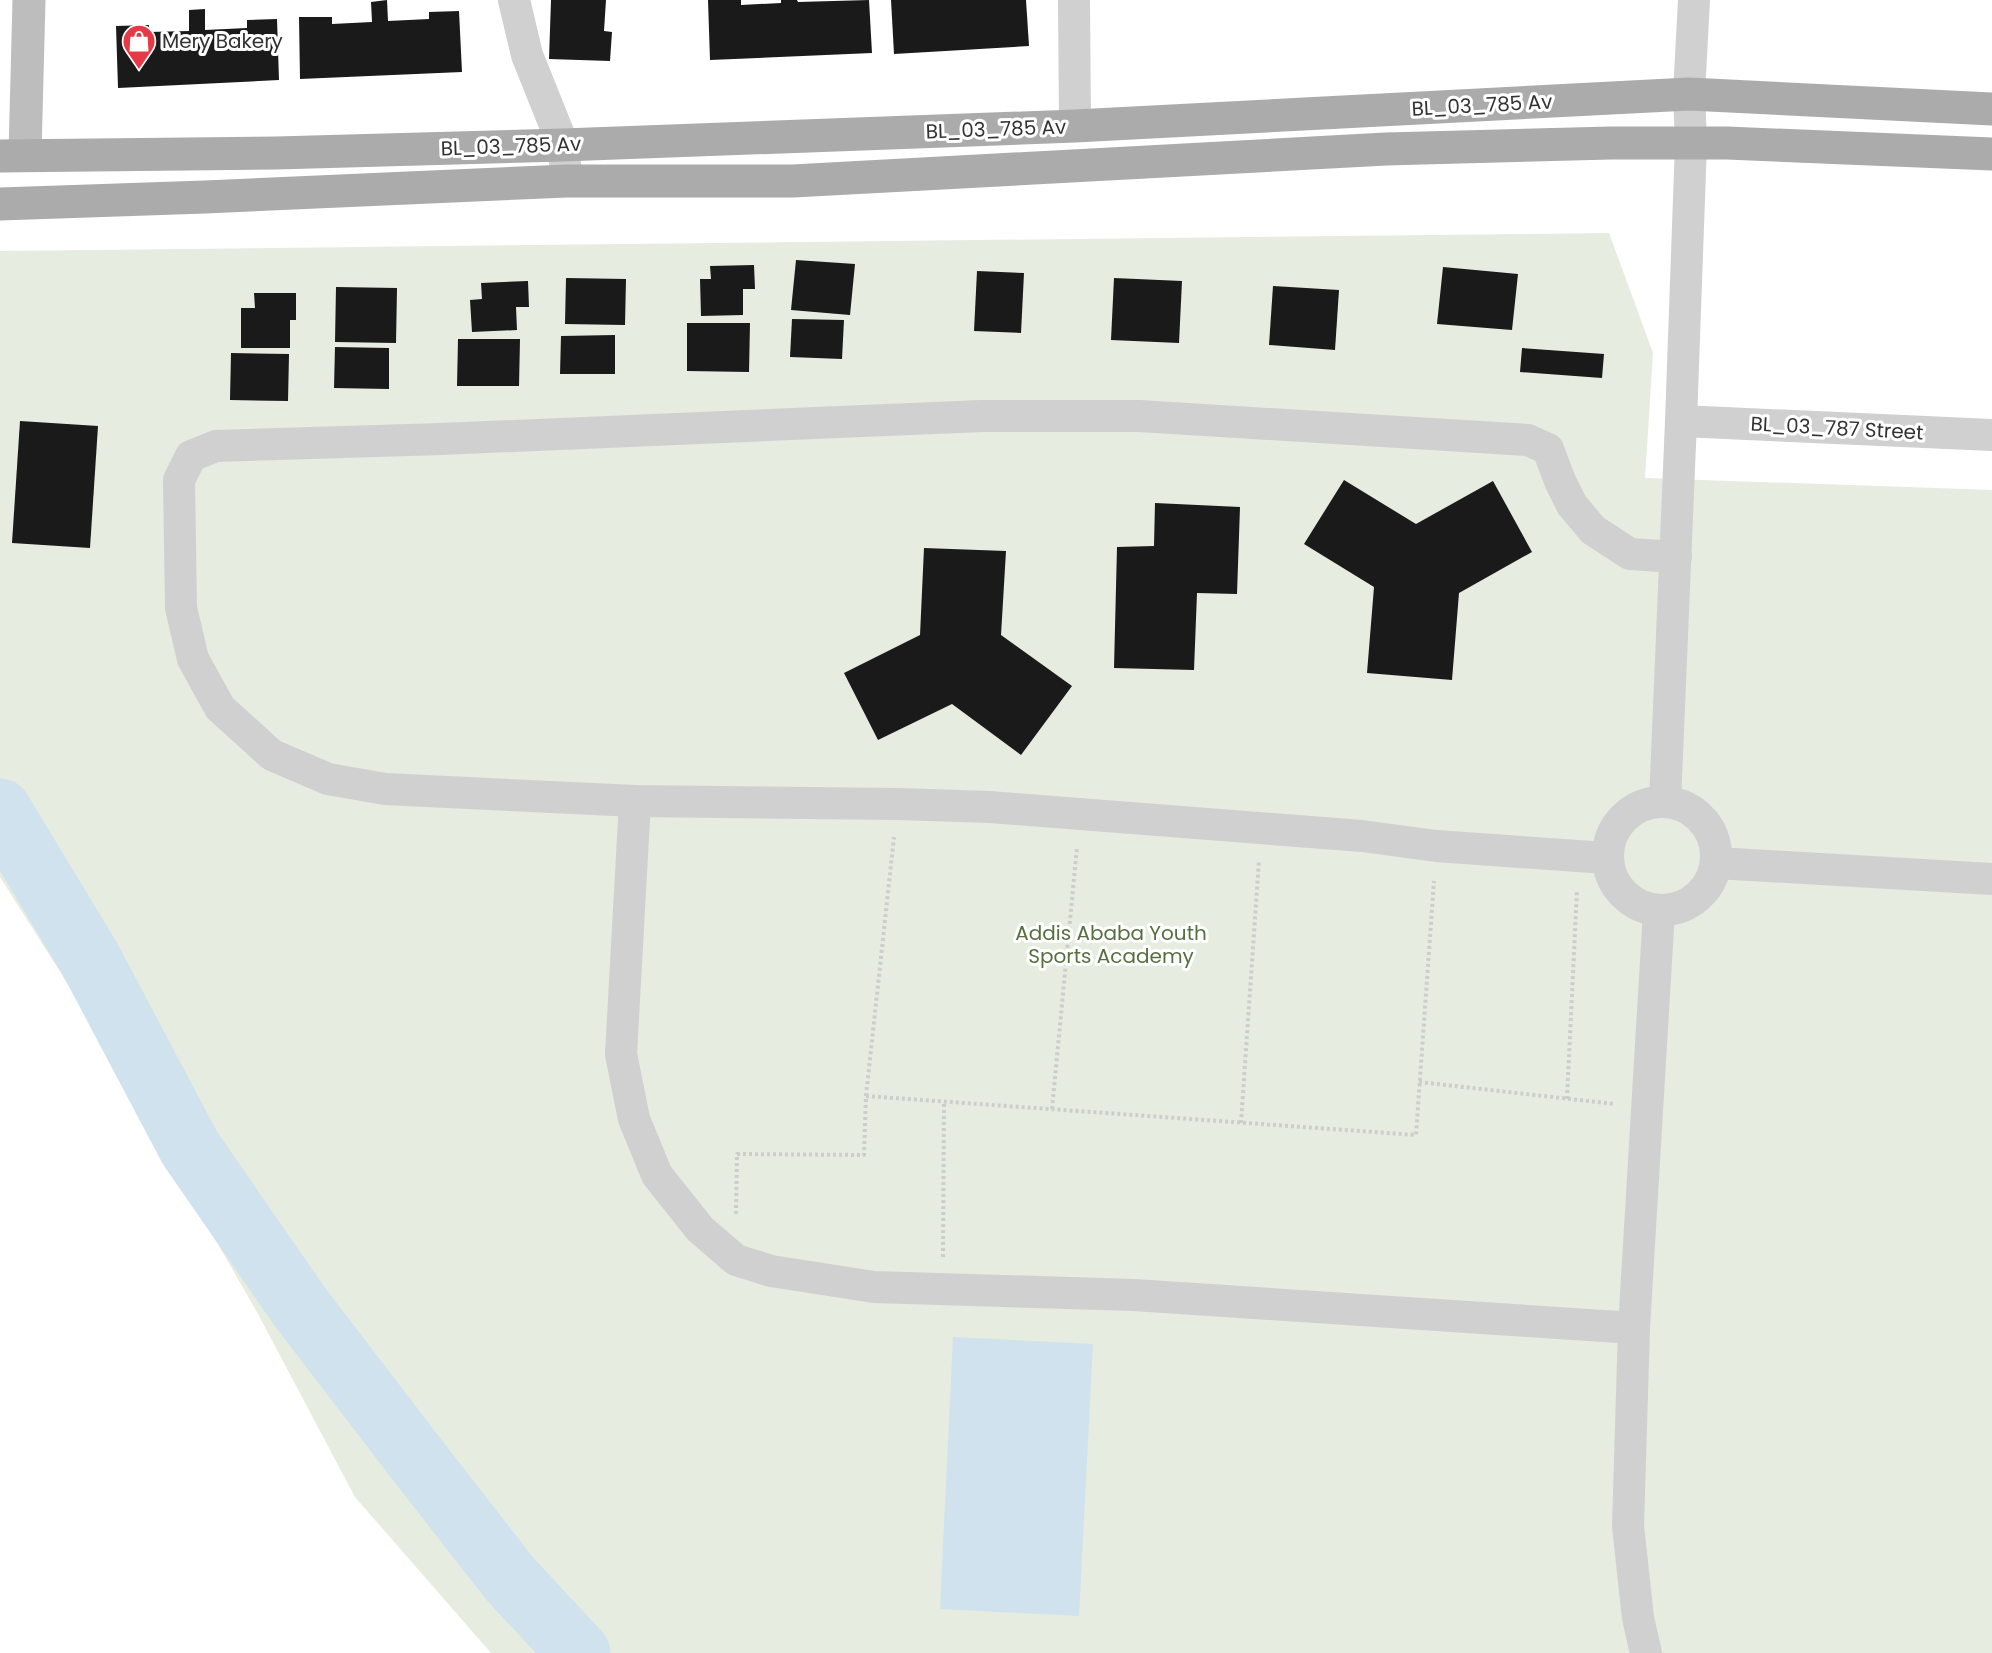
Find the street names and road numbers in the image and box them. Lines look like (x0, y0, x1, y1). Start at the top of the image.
street label: BL_03_785 Av (1411, 87, 1553, 123)
street label: BL_03_785 Av (925, 113, 1067, 145)
street label: BL_03_785 Av (440, 130, 582, 162)
street label: BL_03_787 Street (1750, 409, 1924, 447)

